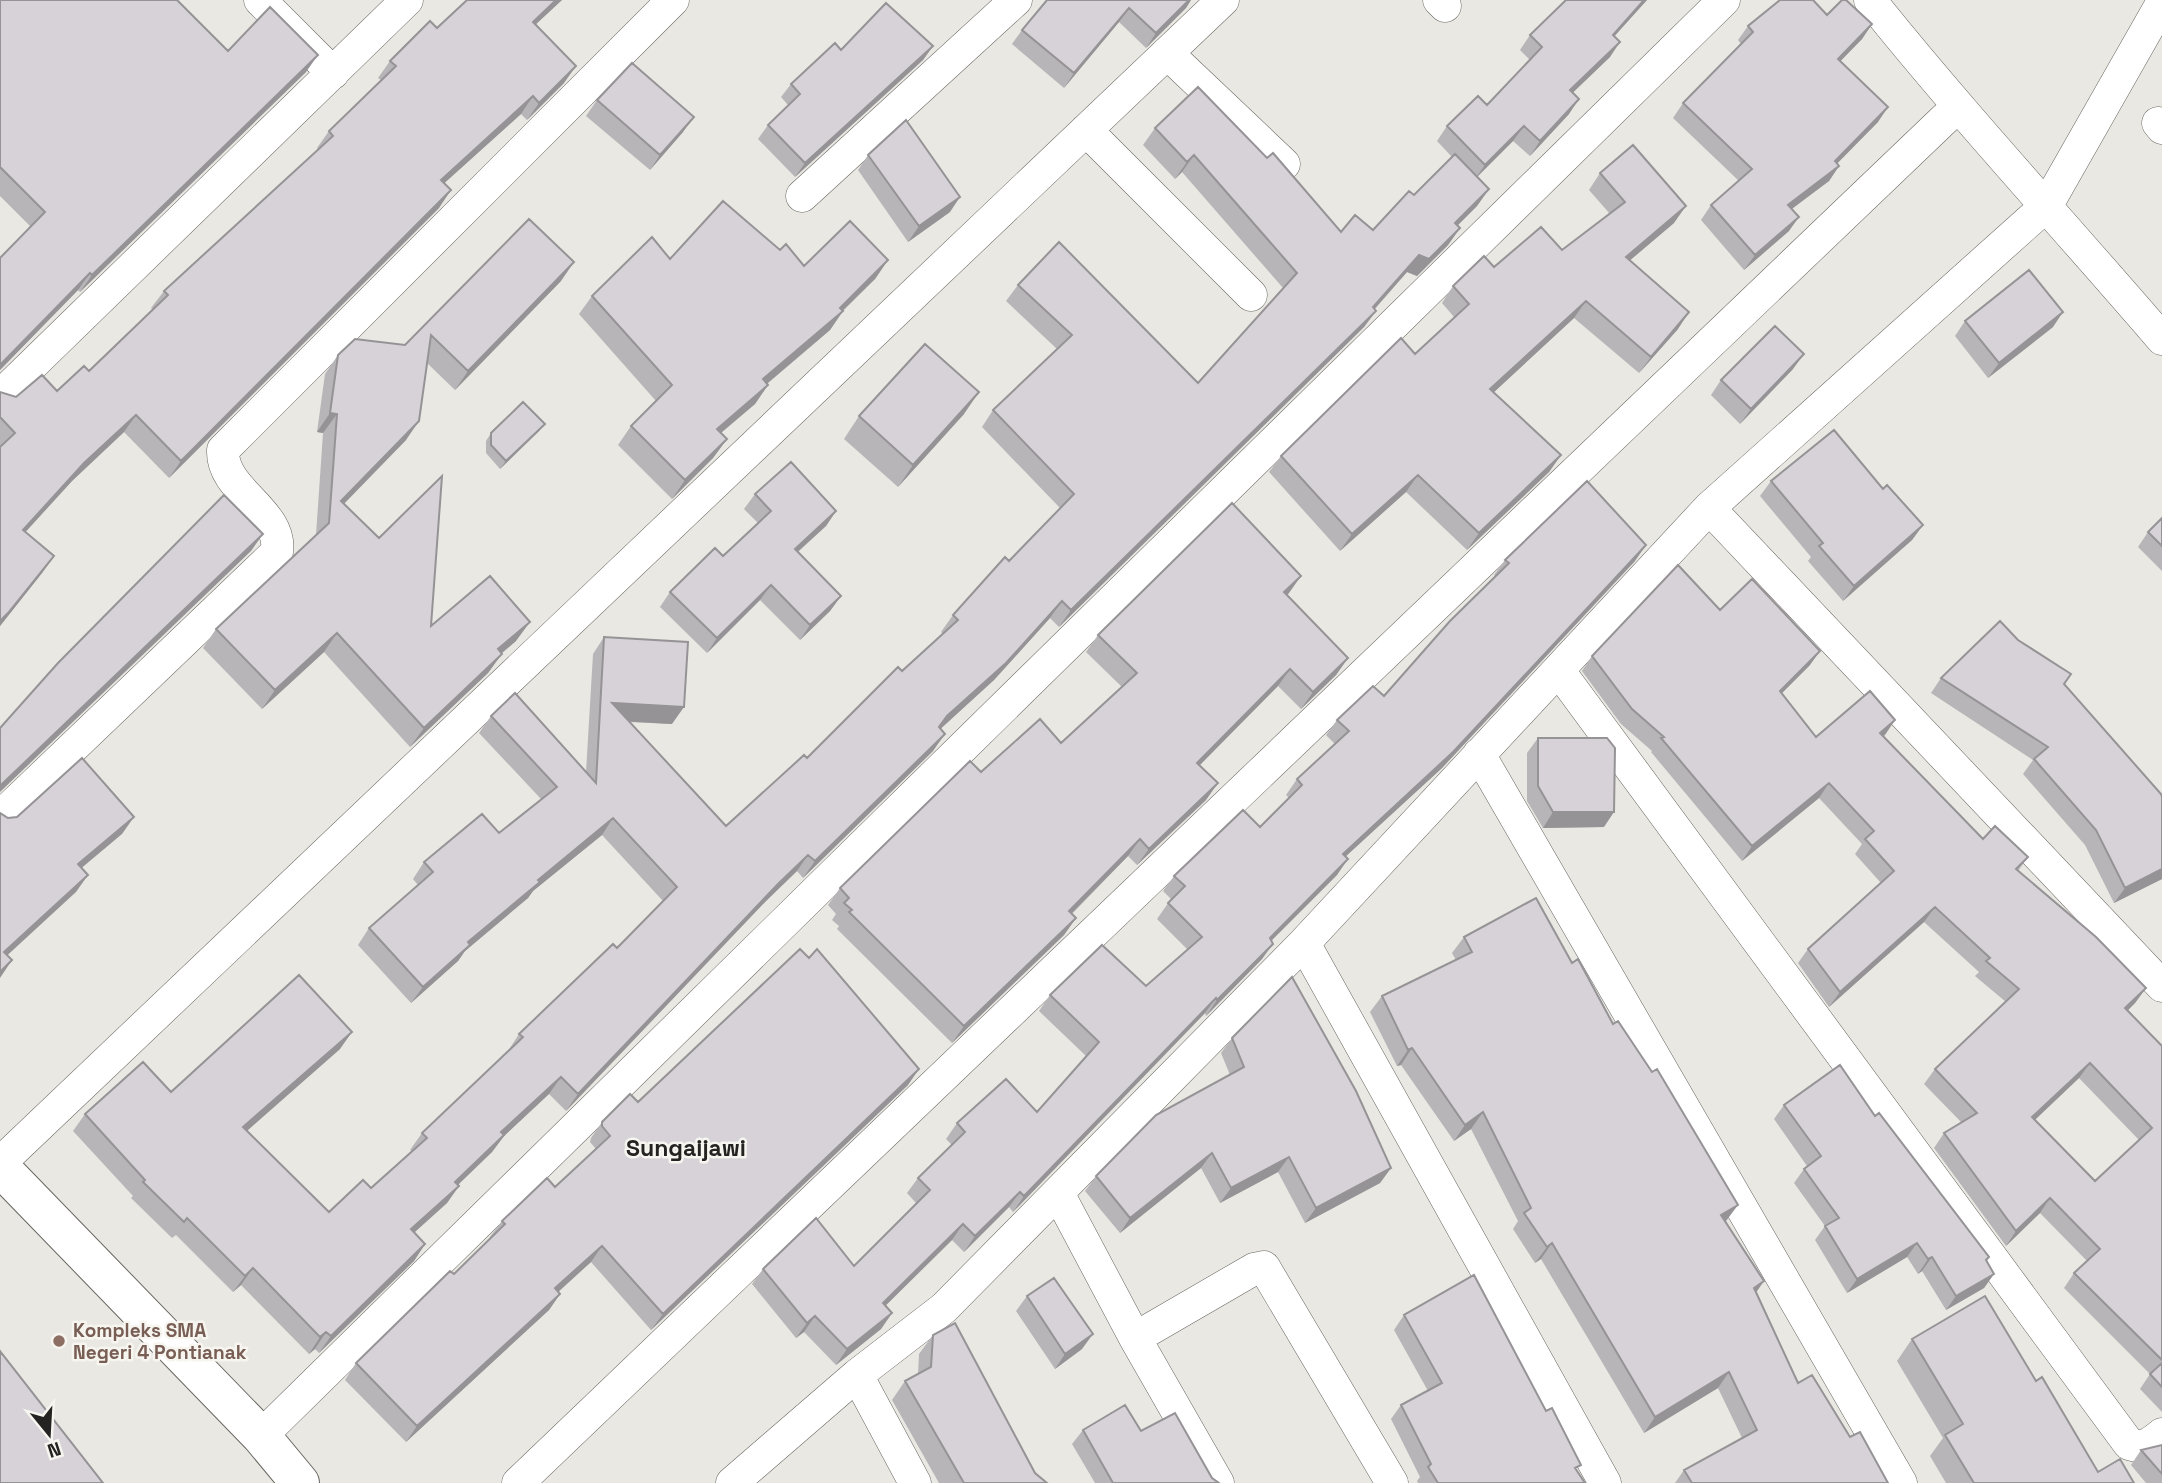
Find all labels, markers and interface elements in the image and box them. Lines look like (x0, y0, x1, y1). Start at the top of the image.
district label: Sungaijawi (626, 1133, 746, 1163)
place label: Kompleks SMA Negeri 4 Pontianak (73, 1318, 247, 1365)
marker: Kompleks SMA Negeri 4 Pontianak (51, 1333, 67, 1349)
north arrow (14, 1399, 84, 1469)
text: N (44, 1436, 64, 1464)

